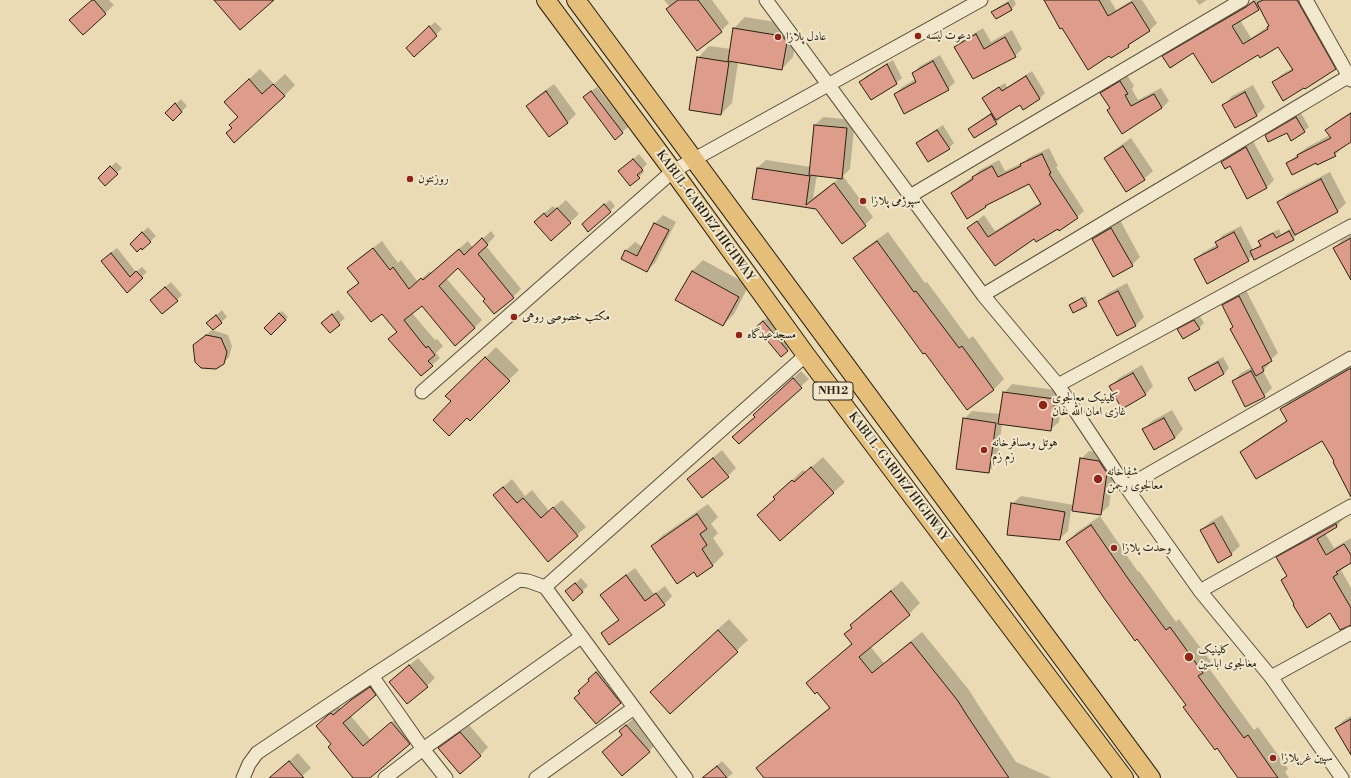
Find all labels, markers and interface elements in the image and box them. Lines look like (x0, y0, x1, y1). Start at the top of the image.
place label: دعوت لیسه (926, 29, 971, 43)
place label: عادل پلازا (786, 30, 826, 44)
marker: دعوت لیسه (913, 31, 923, 41)
marker: عادل پلازا (773, 32, 783, 42)
street label: KABUL-GARDEZ HIGHWAY (653, 148, 757, 284)
place label: روزنتون (418, 172, 449, 186)
marker: روزنتون (405, 174, 415, 184)
place label: سپوژمی پلازا (871, 194, 920, 208)
marker: سپوژمی پلازا (858, 196, 868, 206)
place label: مکتب خصوصی روهی (522, 310, 610, 324)
marker: مکتب خصوصی روهی (509, 312, 519, 322)
place label: مسجدعیدگاه (747, 328, 796, 342)
marker: مسجدعیدگاه (734, 330, 744, 340)
road number: NH12 (813, 382, 853, 400)
place label: کلینیک معالجوی غازی امان الله خان (1052, 391, 1126, 419)
marker: کلینیک معالجوی غازی امان الله خان (1037, 399, 1049, 411)
street label: KABUL-GARDEZ HIGHWAY (845, 410, 951, 544)
place label: هوتل ومسافرخانه زم زم (992, 436, 1058, 464)
marker: هوتل ومسافرخانه زم زم (979, 445, 989, 455)
place label: شفاخانه معالجوی رحمن (1107, 465, 1163, 493)
marker: شفاخانه معالجوی رحمن (1092, 473, 1104, 485)
place label: وحدت پلازا (1122, 541, 1171, 555)
marker: وحدت پلازا (1109, 543, 1119, 553)
place label: کلینیک معالجوی اباسین (1198, 643, 1257, 671)
marker: کلینیک معالجوی اباسین (1183, 651, 1195, 663)
place label: سپین غرپلازا (1281, 751, 1333, 765)
marker: سپین غرپلازا (1268, 753, 1278, 763)

